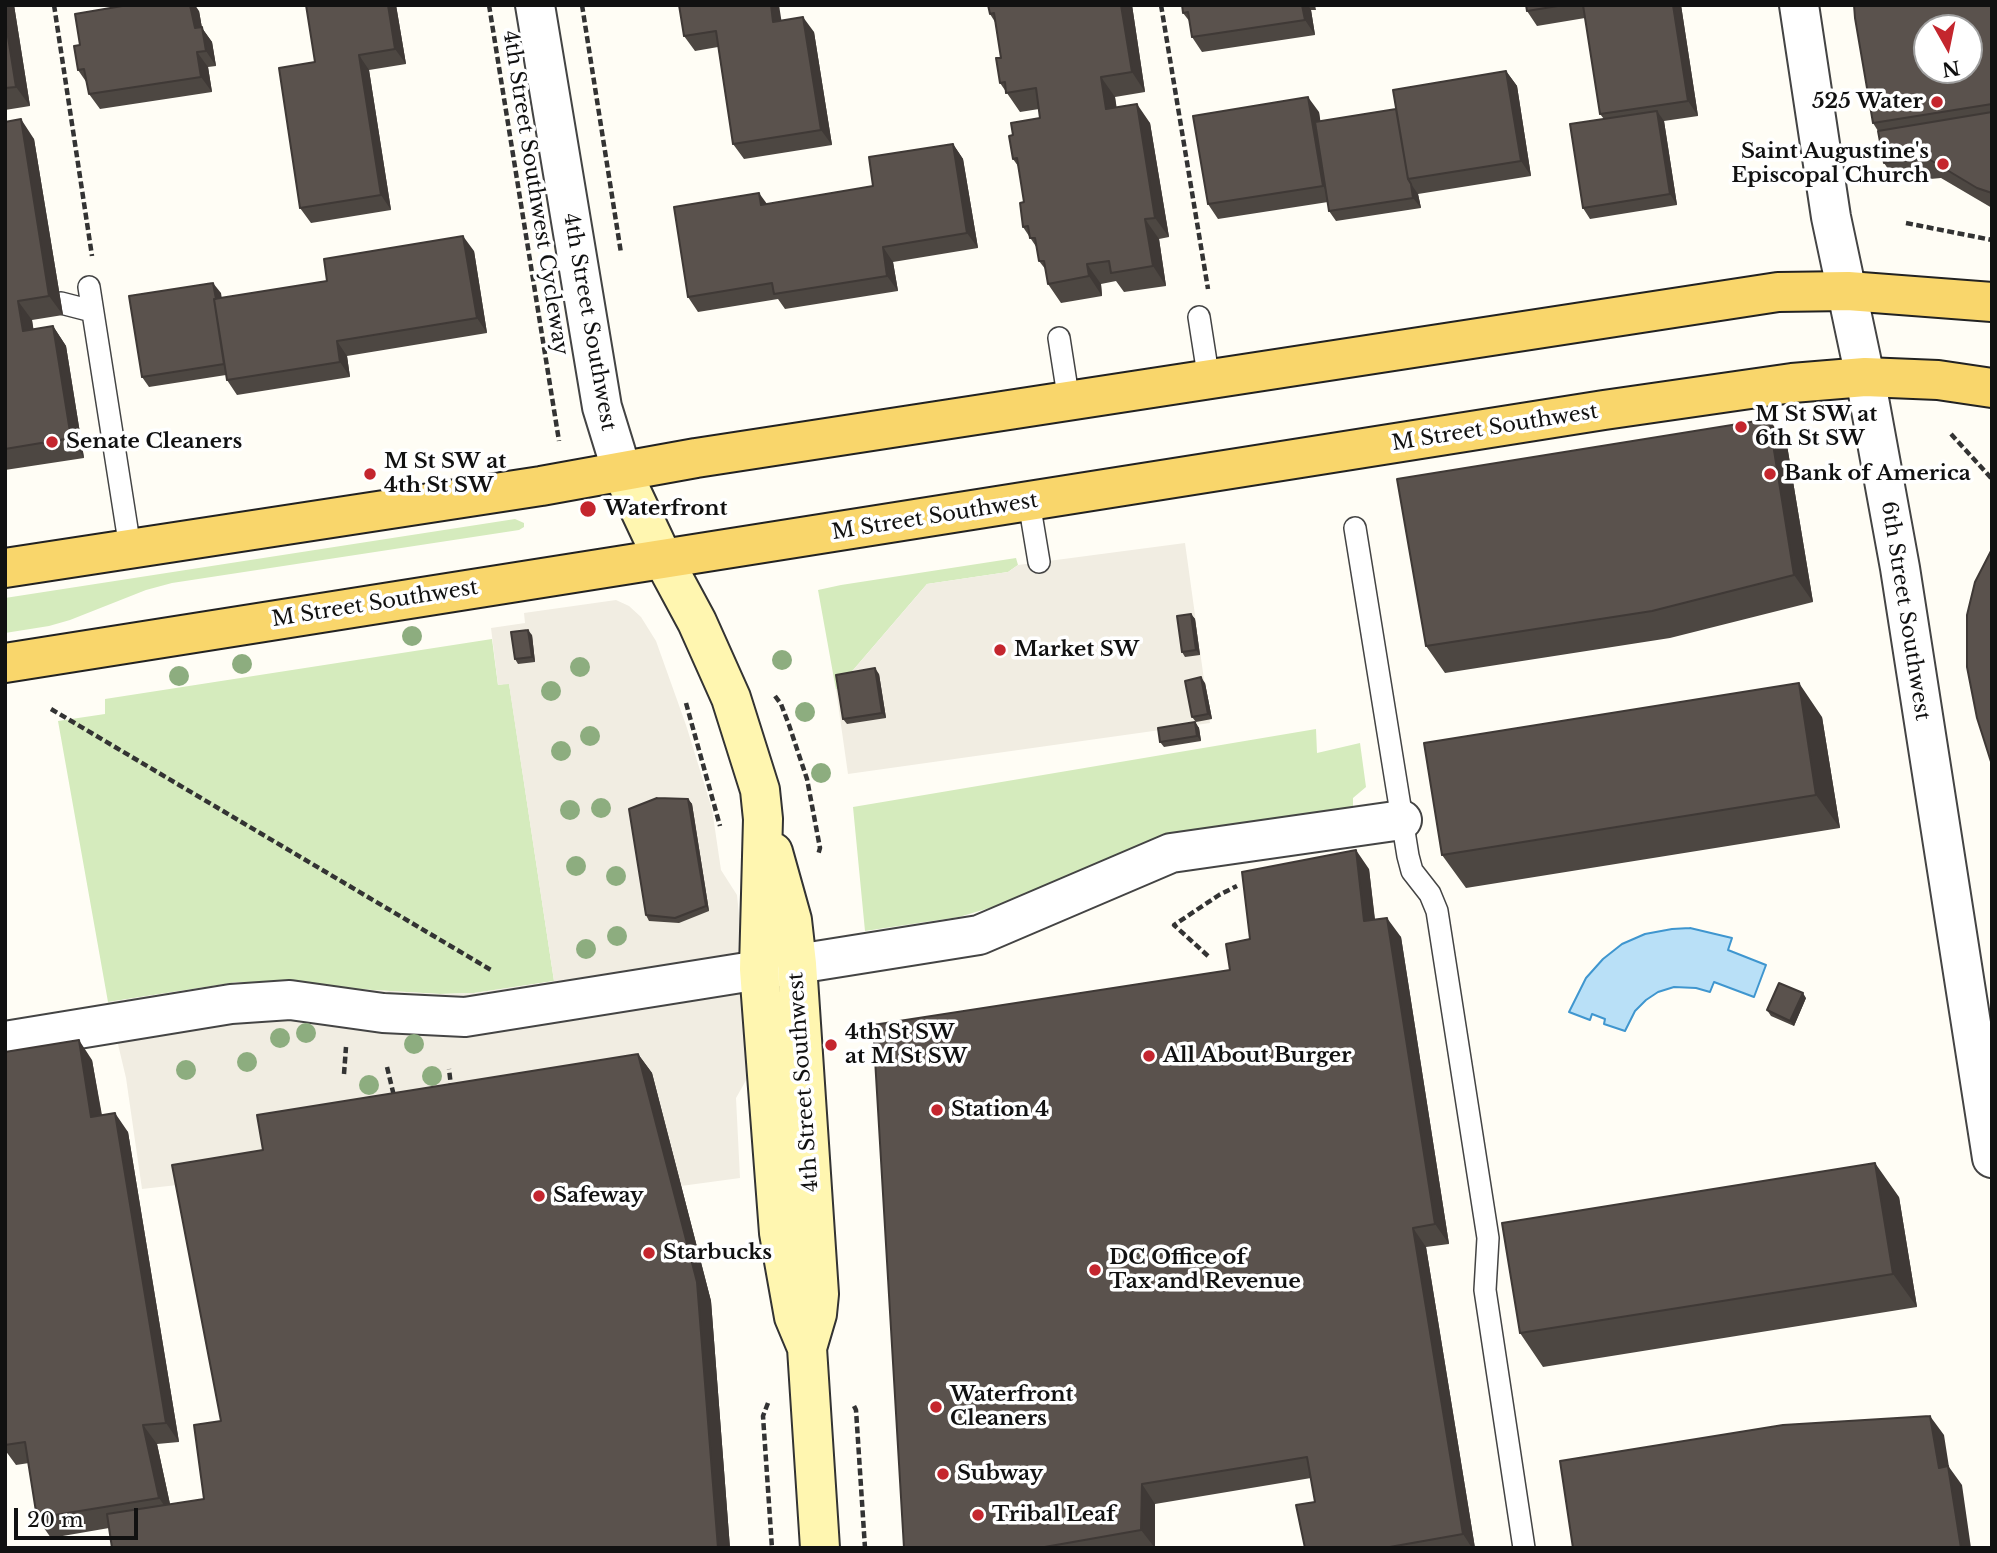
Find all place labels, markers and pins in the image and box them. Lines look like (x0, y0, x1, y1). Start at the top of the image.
place label: 525 Water (1812, 89, 1923, 115)
marker: 525 Water (1929, 94, 1945, 110)
place label: Saint Augustine's Episcopal Church (1731, 139, 1929, 189)
marker: Saint Augustine's Episcopal Church (1935, 156, 1951, 172)
place label: M St SW at 6th St SW (1755, 402, 1877, 452)
marker: M St SW at 6th St SW (1733, 419, 1749, 435)
place label: Senate Cleaners (66, 429, 242, 455)
marker: Senate Cleaners (44, 434, 60, 450)
place label: M St SW at 4th St SW (384, 449, 506, 499)
place label: Bank of America (1784, 461, 1971, 487)
marker: M St SW at 4th St SW (362, 466, 378, 482)
marker: Bank of America (1762, 466, 1778, 482)
place label: Waterfront (604, 496, 728, 522)
marker: Waterfront (578, 499, 598, 519)
place label: Market SW (1014, 637, 1139, 663)
marker: Market SW (992, 642, 1008, 658)
place label: 4th St SW at M St SW (845, 1020, 967, 1070)
marker: 4th St SW at M St SW (823, 1037, 839, 1053)
place label: All About Burger (1163, 1043, 1351, 1069)
marker: All About Burger (1141, 1048, 1157, 1064)
place label: Station 4 (951, 1097, 1049, 1123)
marker: Station 4 (929, 1102, 945, 1118)
place label: Safeway (553, 1183, 644, 1209)
marker: Safeway (531, 1188, 547, 1204)
place label: Starbucks (663, 1240, 772, 1266)
marker: Starbucks (641, 1245, 657, 1261)
place label: DC Office of Tax and Revenue (1109, 1245, 1301, 1295)
marker: DC Office of Tax and Revenue (1087, 1262, 1103, 1278)
place label: Waterfront Cleaners (950, 1382, 1074, 1432)
marker: Waterfront Cleaners (928, 1399, 944, 1415)
place label: Subway (957, 1461, 1043, 1487)
marker: Subway (935, 1466, 951, 1482)
place label: Tribal Leaf (992, 1502, 1116, 1528)
marker: Tribal Leaf (970, 1507, 986, 1523)

